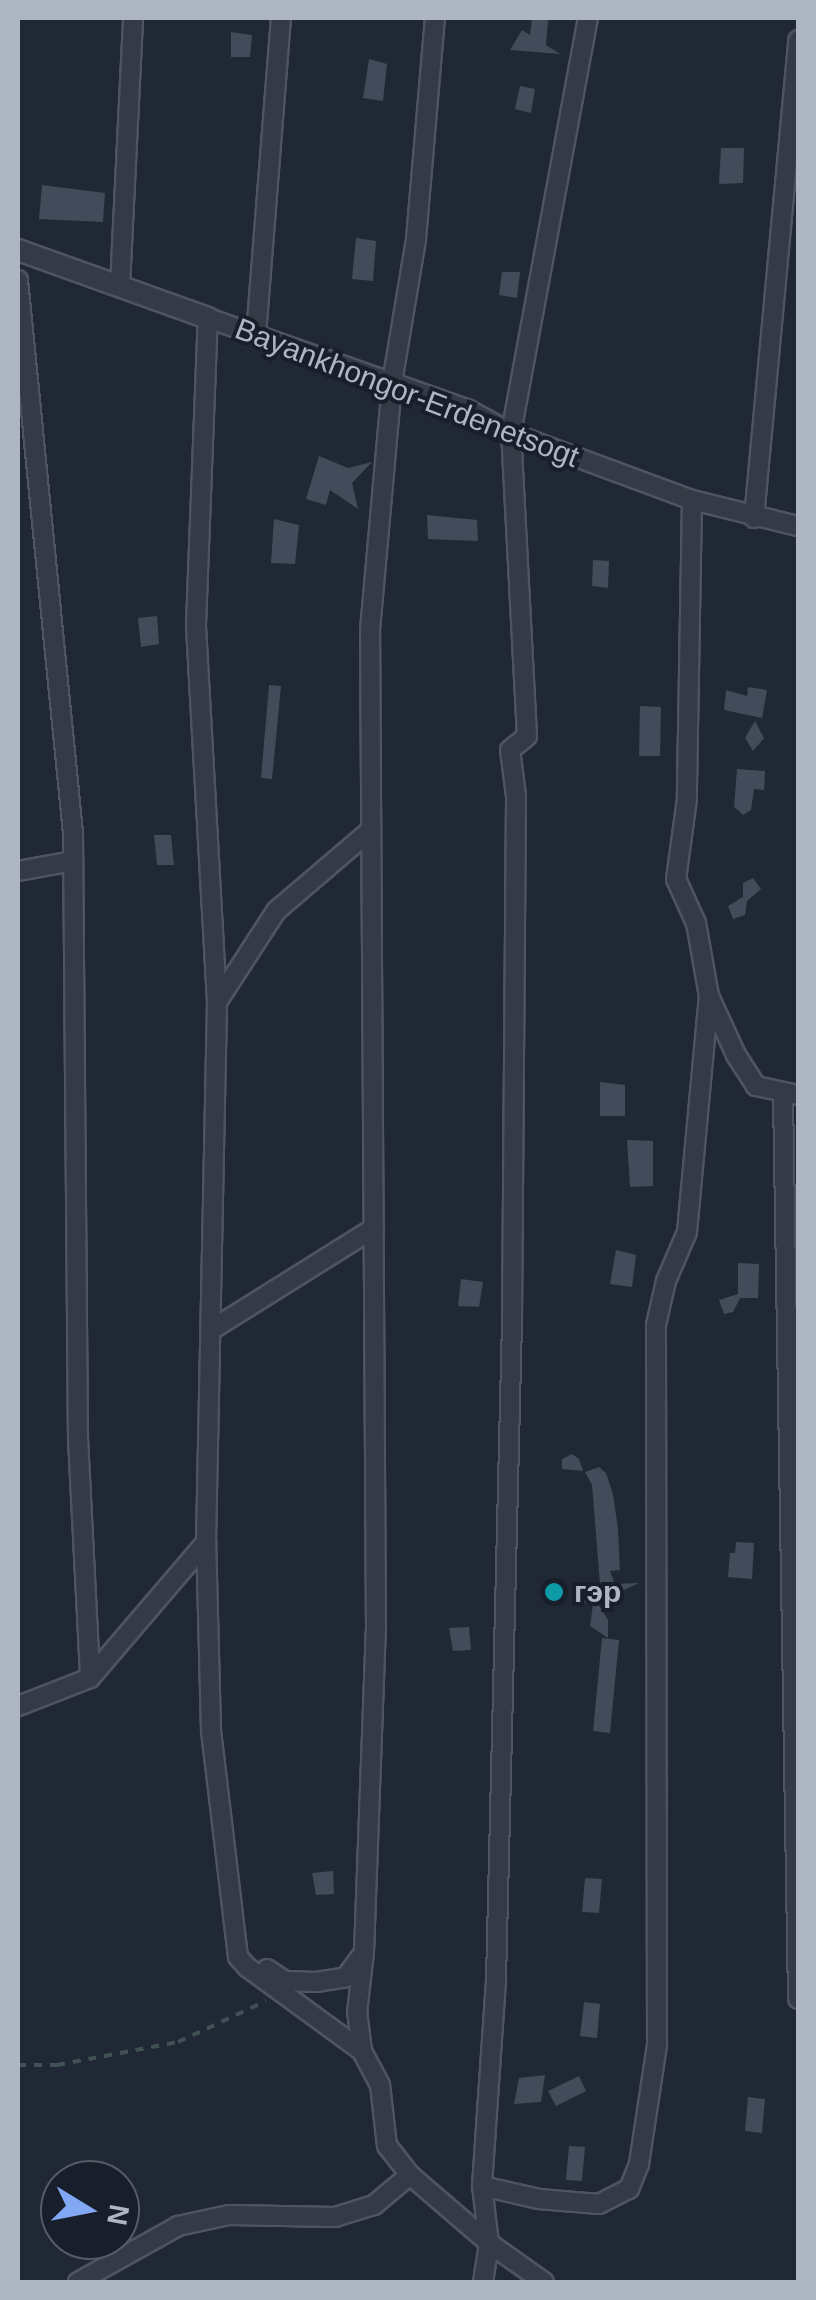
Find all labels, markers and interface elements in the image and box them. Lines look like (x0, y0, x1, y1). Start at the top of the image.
street label: Bayankhongor-Erdenetsogt (230, 311, 584, 475)
place label: гэр (574, 1574, 621, 1610)
marker: гэр (543, 1581, 565, 1603)
north arrow (40, 2160, 140, 2260)
text: N (101, 2202, 135, 2228)

